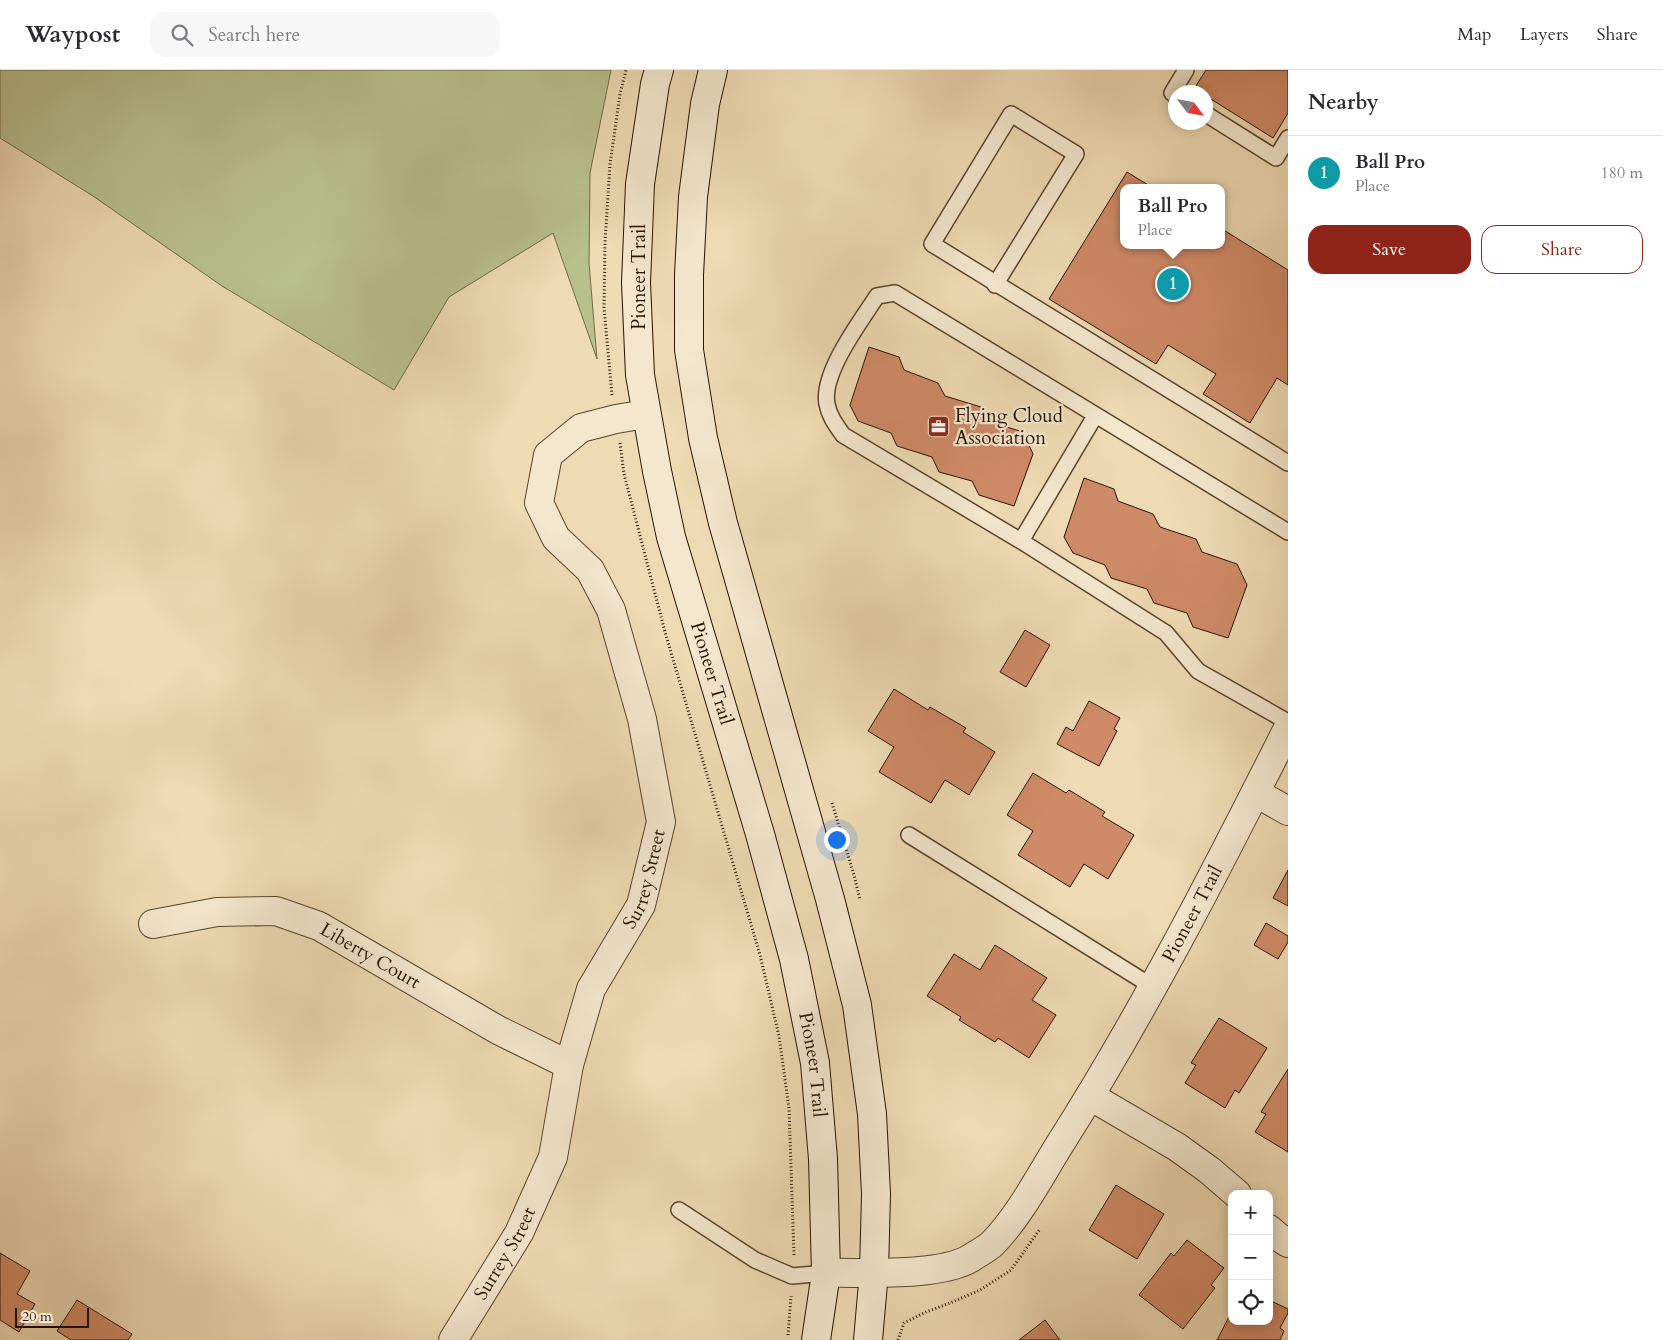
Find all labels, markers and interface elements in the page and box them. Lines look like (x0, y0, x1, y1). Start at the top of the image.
search box (150, 12, 500, 57)
text: Waypost (25, 18, 120, 51)
icon: search (168, 21, 196, 49)
text: Search here (208, 22, 300, 48)
text: Map (1457, 22, 1492, 47)
text: Layers (1520, 22, 1569, 47)
text: Share (1597, 22, 1638, 47)
north arrow (1168, 85, 1213, 130)
text: Nearby (1308, 88, 1379, 117)
text: Ball Pro (1355, 149, 1425, 175)
text: 1 (1320, 162, 1328, 184)
text: 180 m (1601, 162, 1643, 184)
text: Place (1355, 175, 1390, 197)
popup (1120, 184, 1225, 249)
text: Ball Pro (1138, 193, 1208, 219)
text: Place (1138, 219, 1173, 241)
street label: Pioneer Trail (626, 224, 652, 330)
button: Save (1308, 225, 1471, 274)
button: Share (1481, 225, 1643, 274)
pin: 1 (1157, 265, 1189, 303)
place label: Flying Cloud Association (955, 403, 1063, 451)
office icon: Flying Cloud Association (927, 415, 951, 439)
street label: Pioneer Trail (684, 619, 740, 728)
street label: Surrey Street (617, 827, 672, 934)
your location (824, 827, 850, 853)
street label: Pioneer Trail (1156, 861, 1229, 967)
street label: Liberty Court (315, 916, 425, 995)
street label: Pioneer Trail (792, 1010, 833, 1119)
map controls (1228, 1190, 1273, 1325)
button: + (1228, 1190, 1273, 1235)
street label: Surrey Street (468, 1203, 542, 1305)
button: − (1228, 1235, 1273, 1280)
button: locate (1228, 1280, 1273, 1325)
scale bar (15, 1305, 89, 1328)
text: 20 m (22, 1307, 52, 1326)

